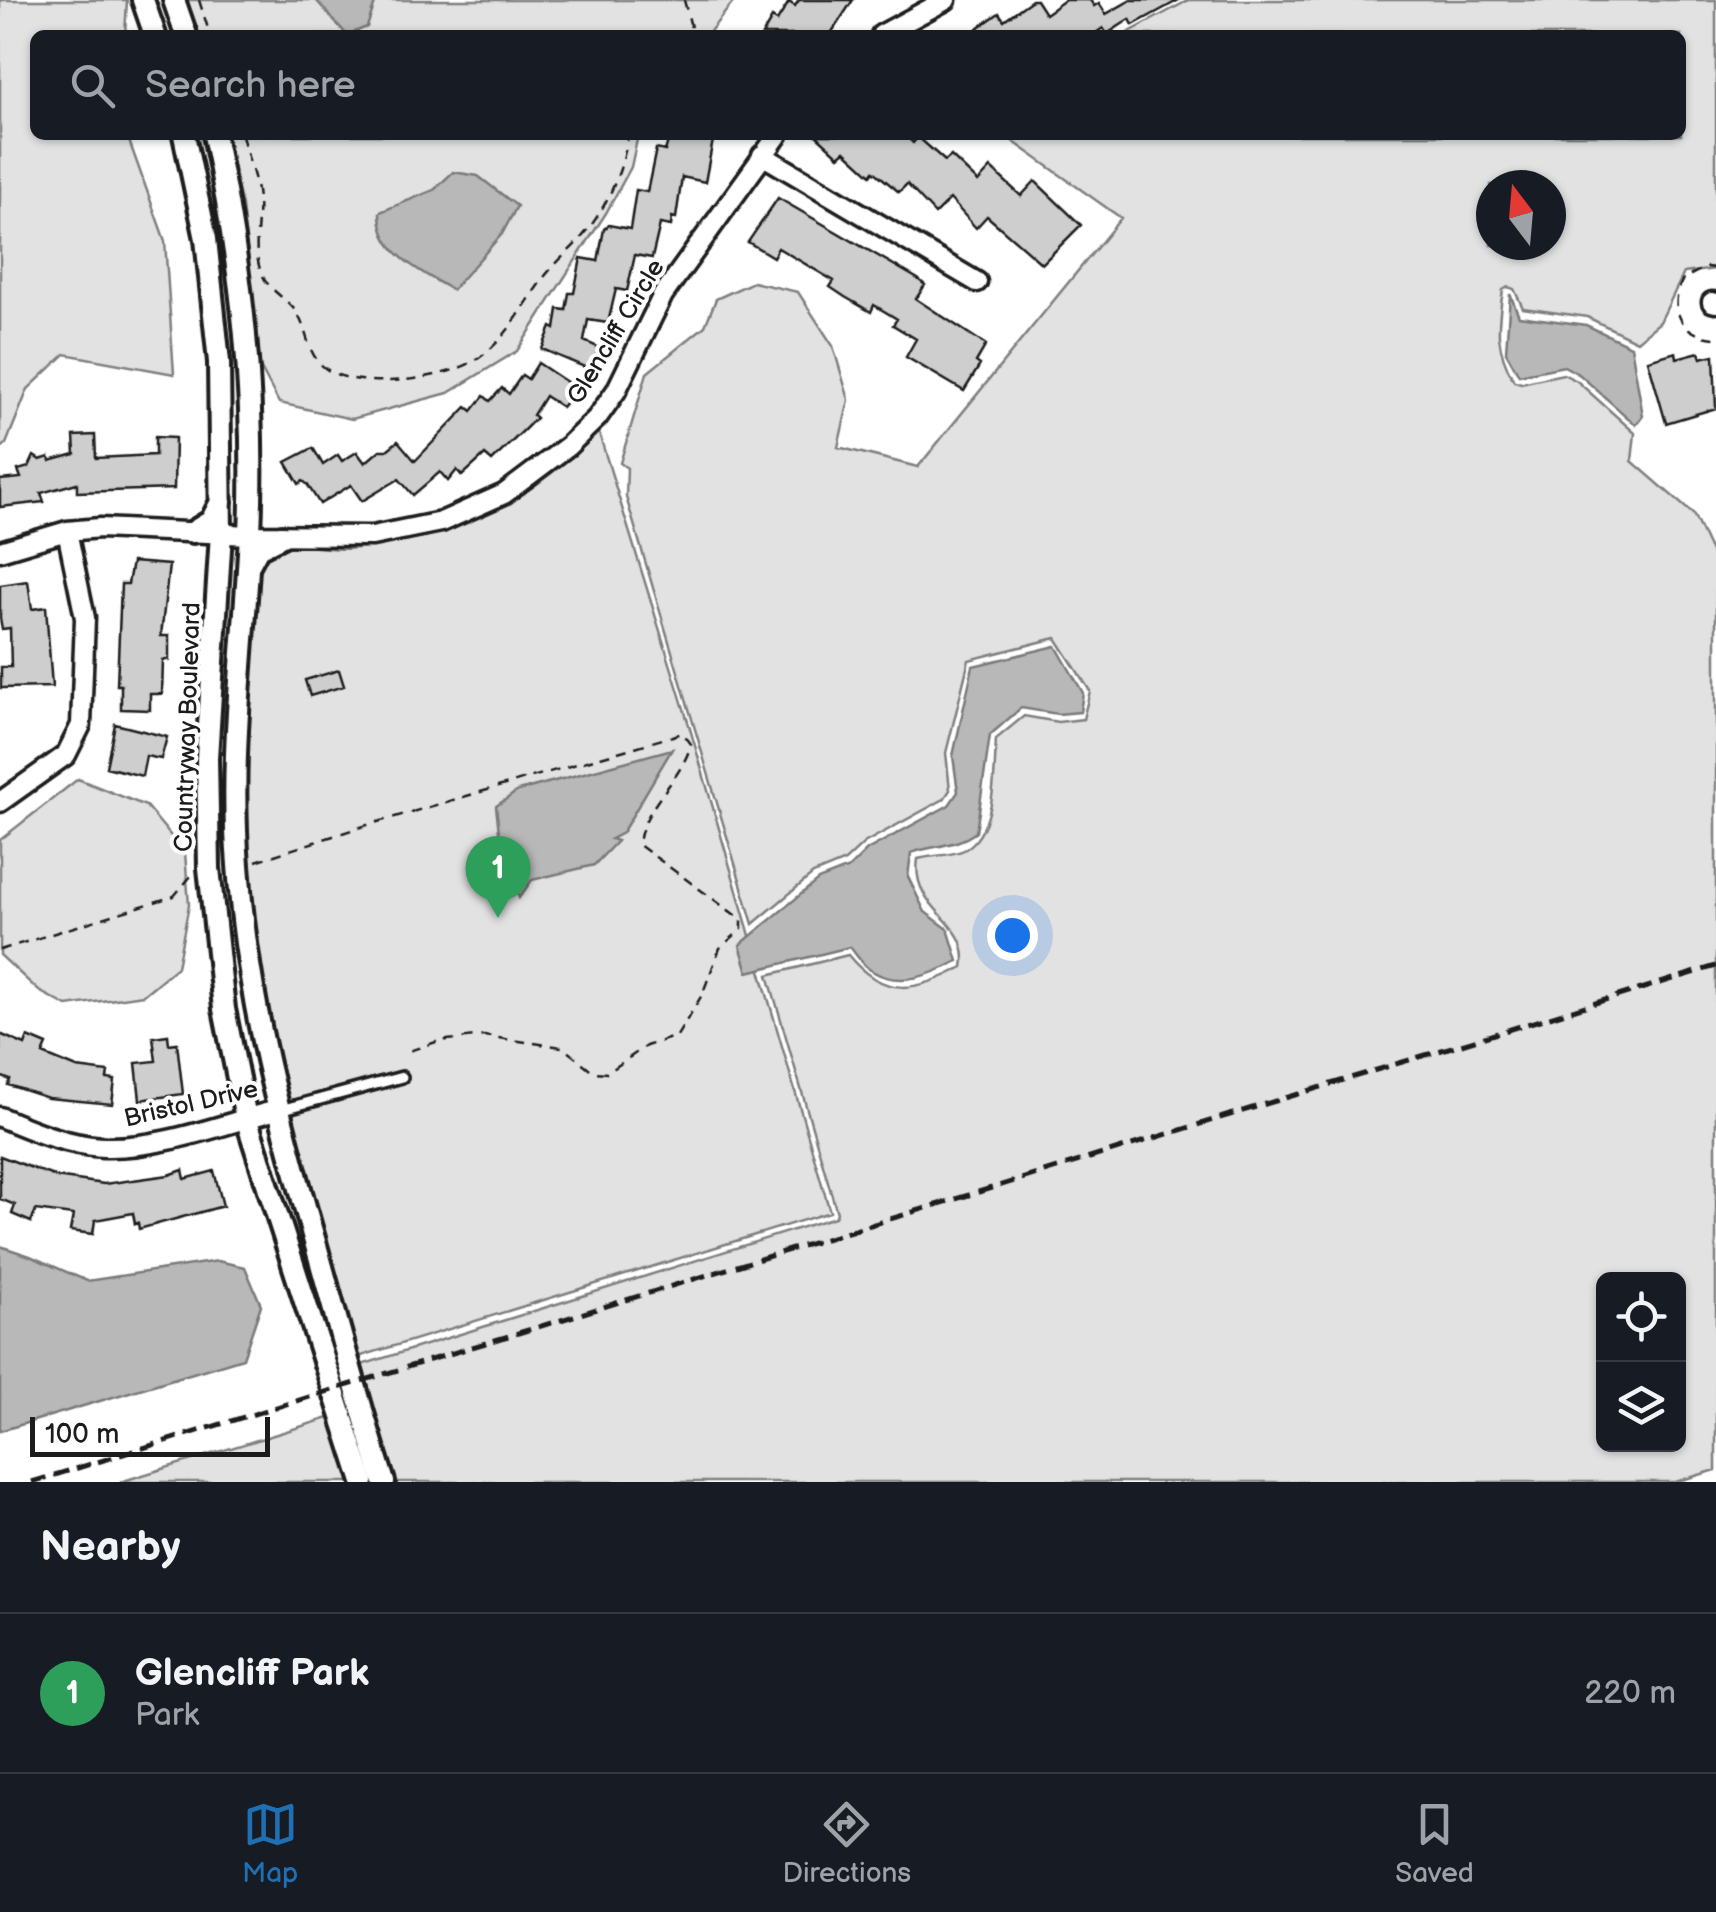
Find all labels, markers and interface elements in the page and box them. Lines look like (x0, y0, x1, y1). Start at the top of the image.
search box (30, 30, 1686, 140)
icon: search (65, 58, 120, 113)
text: Search here (145, 63, 356, 108)
north arrow (1476, 170, 1566, 260)
street label: Glencliff Circle (561, 254, 672, 410)
street label: Countryway Boulevard (168, 602, 208, 852)
pin: 1 (466, 836, 530, 918)
your location (987, 910, 1038, 961)
street label: Bristol Drive (121, 1073, 261, 1134)
map controls (1596, 1272, 1686, 1452)
button: locate (1596, 1272, 1686, 1362)
button: layers (1596, 1362, 1686, 1452)
scale bar (30, 1412, 270, 1456)
text: 100 m (45, 1418, 119, 1451)
text: Nearby (40, 1522, 180, 1573)
text: Glencliff Park (135, 1651, 369, 1696)
text: 1 (66, 1674, 79, 1713)
text: 220 m (1584, 1674, 1676, 1713)
text: Park (135, 1696, 199, 1735)
tab: Map (242, 1797, 298, 1890)
tab: Directions (782, 1797, 911, 1890)
tab: Saved (1395, 1797, 1474, 1890)

